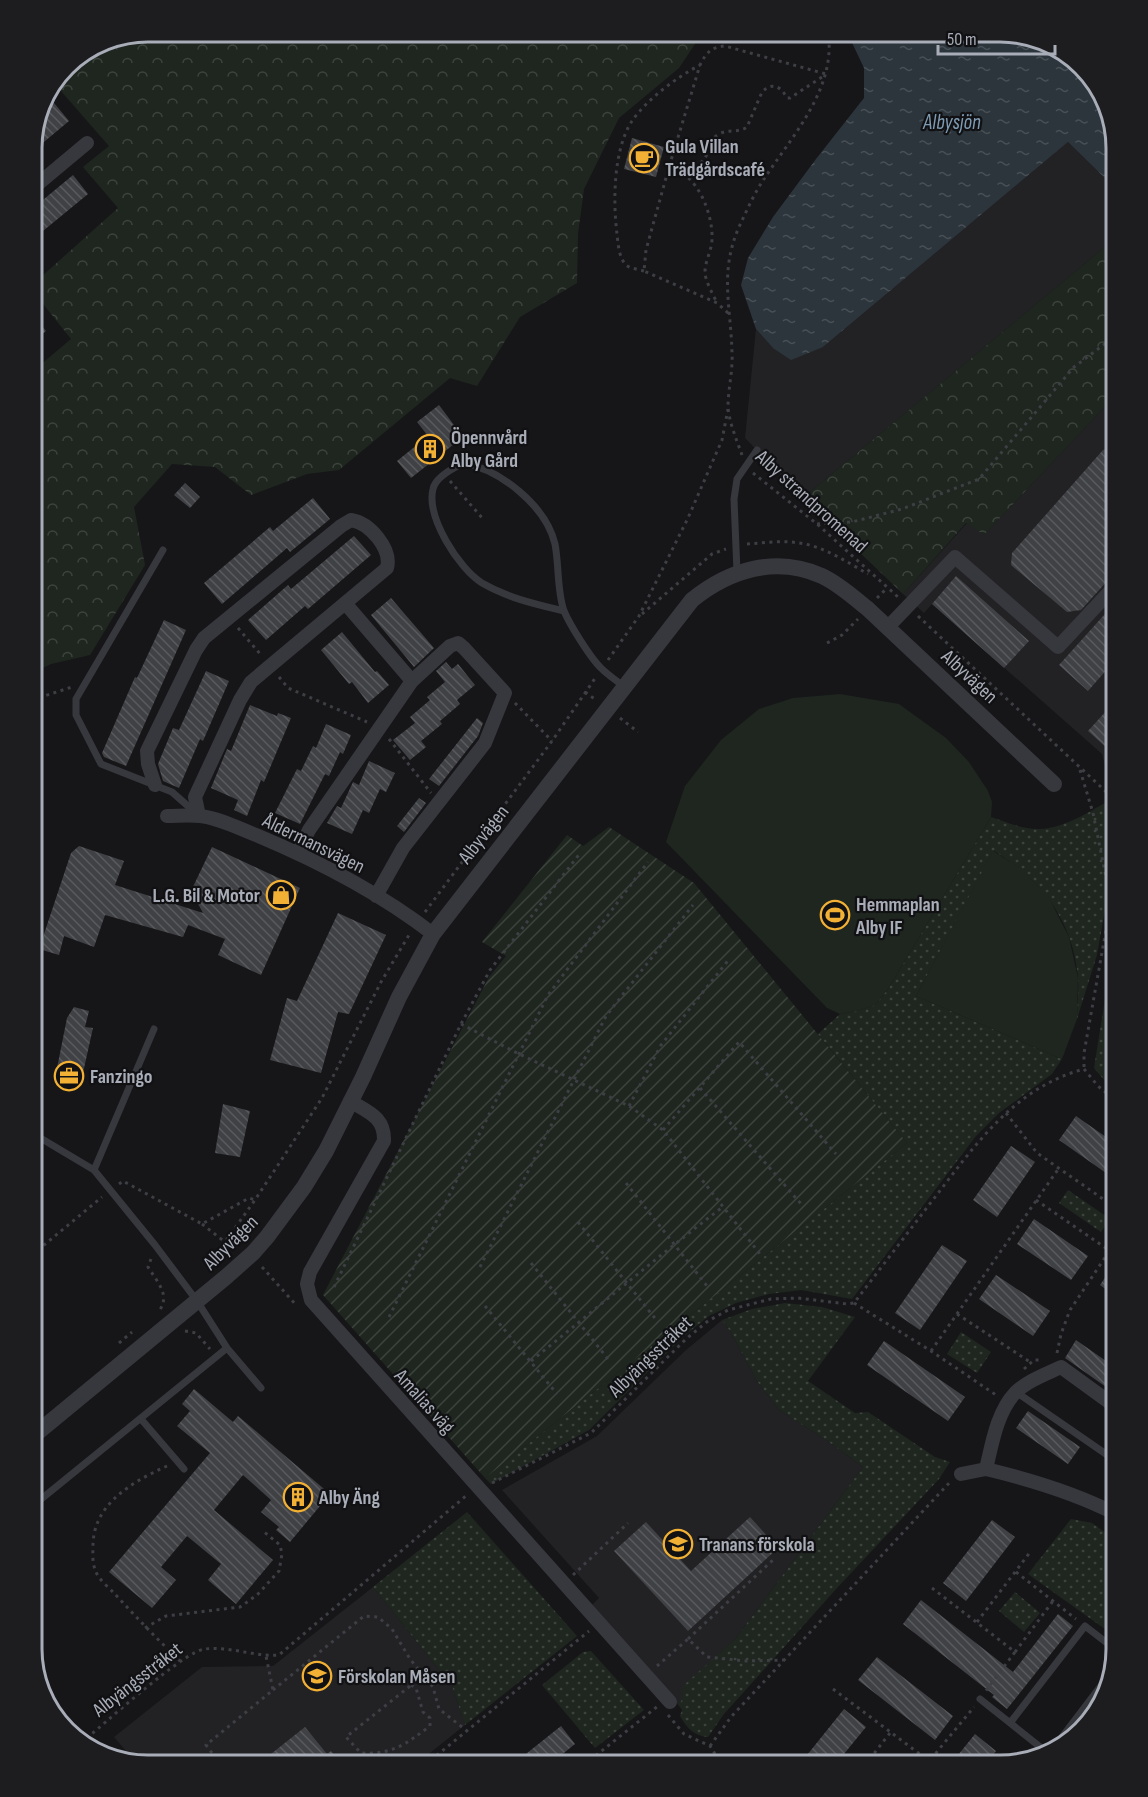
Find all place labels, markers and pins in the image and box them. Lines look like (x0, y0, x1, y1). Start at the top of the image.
place label: Gula Villan Trädgårdscafé (665, 135, 765, 182)
cafe icon: Gula Villan Trädgårdscafé (628, 142, 660, 174)
place label: Öpennvård Alby Gård (450, 426, 527, 473)
building icon: Öpennvård Alby Gård (414, 433, 446, 465)
shop icon: L.G. Bil & Motor (265, 879, 297, 911)
place label: L.G. Bil & Motor (152, 884, 260, 908)
place label: Hemmaplan Alby IF (855, 893, 940, 940)
sports icon: Hemmaplan Alby IF (819, 899, 851, 931)
office icon: Fanzingo (53, 1060, 85, 1092)
place label: Fanzingo (90, 1065, 152, 1089)
building icon: Alby Äng (282, 1481, 314, 1513)
place label: Alby Äng (318, 1486, 380, 1510)
school or university icon: Tranans förskola (662, 1528, 694, 1560)
place label: Tranans förskola (699, 1533, 815, 1557)
school or university icon: Förskolan Måsen (301, 1660, 333, 1692)
place label: Förskolan Måsen (338, 1665, 455, 1689)

